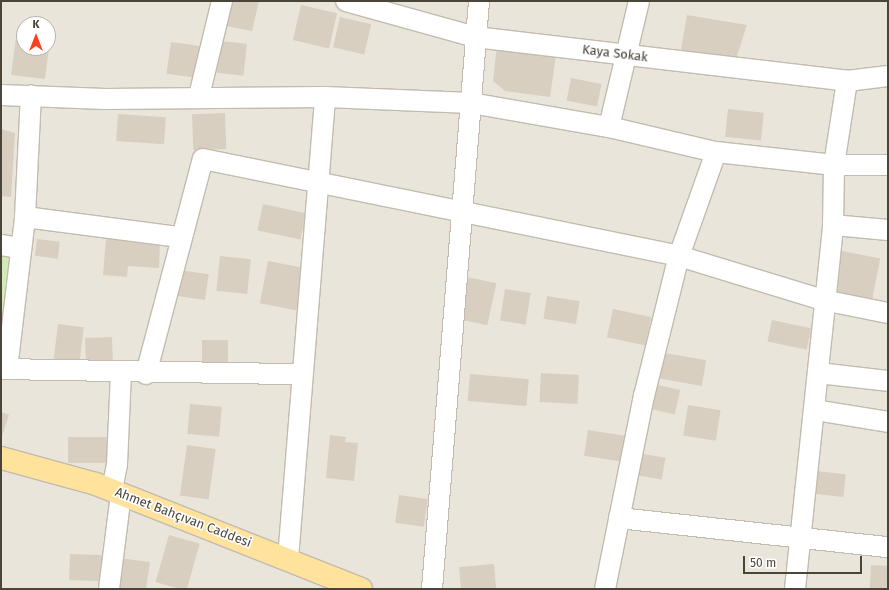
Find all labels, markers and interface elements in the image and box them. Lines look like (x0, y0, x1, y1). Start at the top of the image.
north arrow (16, 16, 56, 56)
text: K (33, 18, 39, 31)
street label: Kaya Sokak (581, 42, 649, 66)
street label: Ahmet Bahçıvan Caddesi (113, 485, 253, 551)
scale bar (745, 548, 864, 574)
text: 50 m (750, 556, 776, 570)

